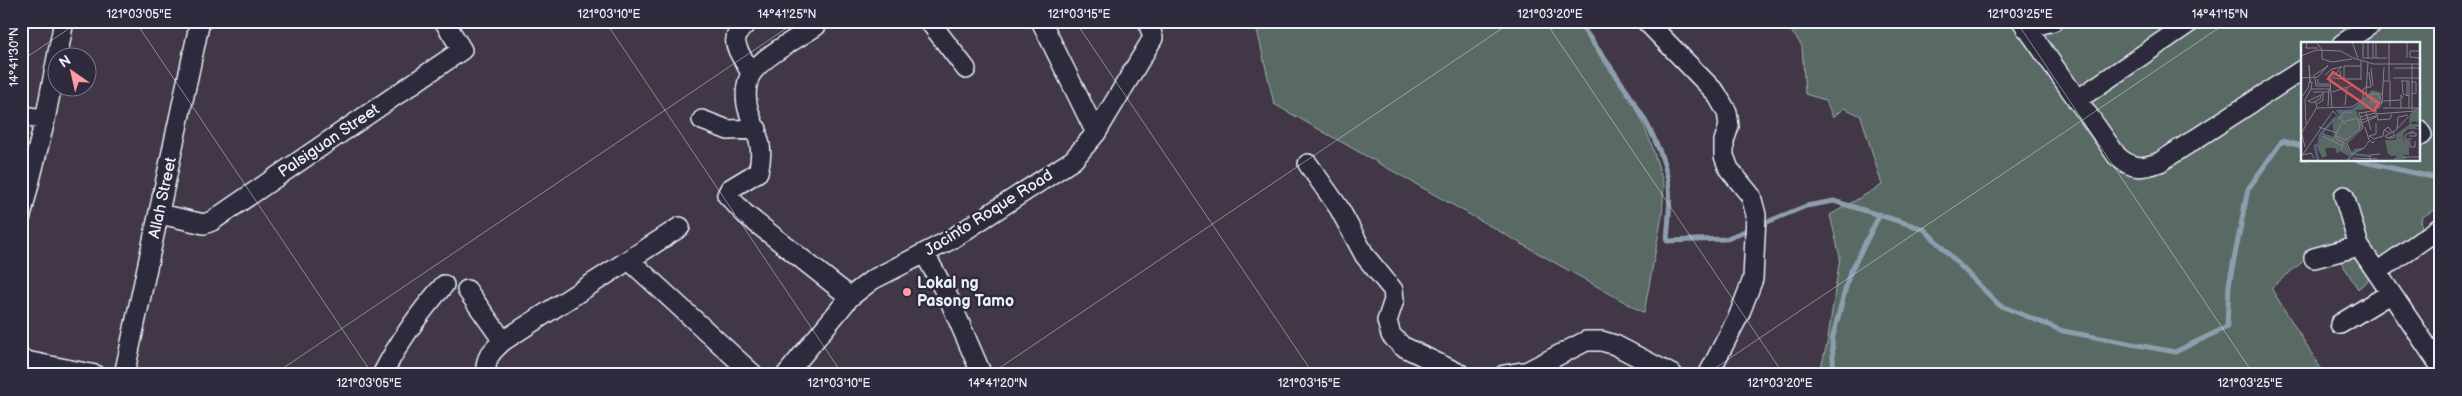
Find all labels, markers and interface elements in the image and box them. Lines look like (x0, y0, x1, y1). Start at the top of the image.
text: 121°03'05"E (106, 7, 172, 22)
text: 121°03'10"E (578, 7, 641, 22)
text: 14°41'25"N (757, 7, 817, 22)
text: 121°03'15"E (1048, 7, 1110, 22)
text: 121°03'20"E (1517, 7, 1583, 22)
text: 121°03'25"E (1987, 7, 2053, 22)
text: 14°41'15"N (2192, 7, 2248, 22)
text: 14°41'30"N (7, 27, 22, 87)
inset map (2301, 42, 2420, 161)
north arrow (48, 48, 98, 98)
text: N (56, 52, 74, 72)
street label: Palsiguan Street (275, 100, 383, 182)
street label: Allah Street (145, 156, 181, 240)
street label: Jacinto Roque Road (921, 166, 1057, 260)
place label: Lokal ng Pasong Tamo (917, 274, 1014, 311)
marker: Lokal ng Pasong Tamo (901, 286, 913, 298)
text: 121°03'05"E (336, 376, 402, 391)
text: 121°03'10"E (808, 376, 871, 391)
text: 14°41'20"N (968, 376, 1028, 391)
text: 121°03'15"E (1278, 376, 1340, 391)
text: 121°03'20"E (1747, 376, 1813, 391)
text: 121°03'25"E (2217, 376, 2283, 391)

